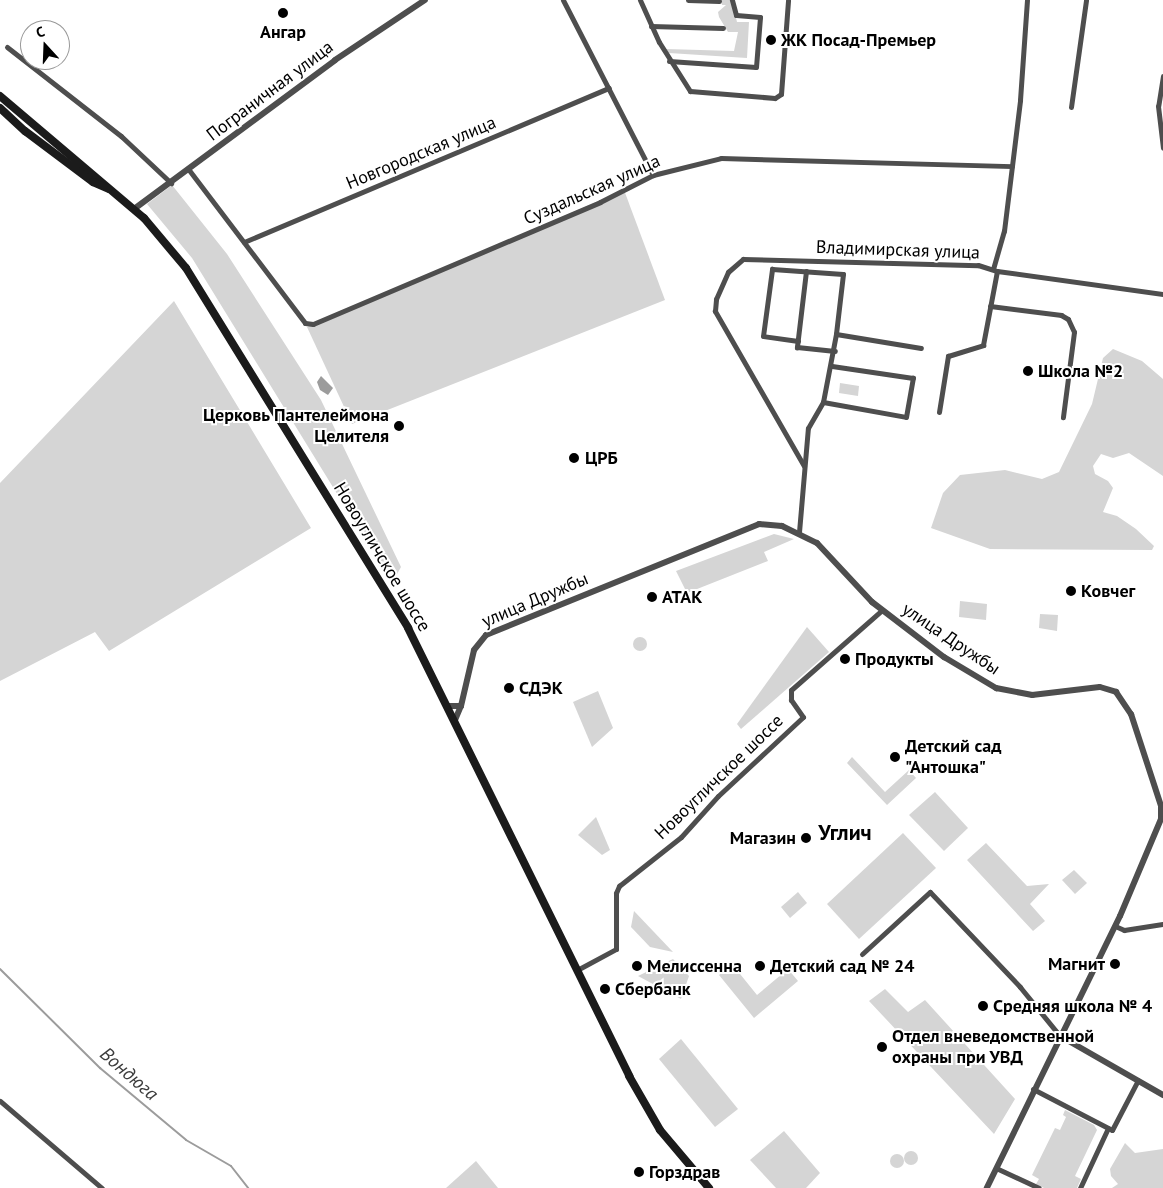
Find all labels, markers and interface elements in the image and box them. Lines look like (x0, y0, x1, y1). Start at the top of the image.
marker: Ангар (277, 7, 289, 19)
north arrow (20, 20, 70, 70)
place label: Ангар (260, 21, 306, 43)
text: С (33, 22, 47, 42)
place label: ЖК Посад-Премьер (781, 29, 936, 51)
marker: ЖК Посад-Премьер (765, 34, 777, 46)
street label: Пограничная улица (202, 36, 338, 146)
street label: Новгородская улица (343, 112, 499, 194)
street label: Суздальская улица (520, 150, 664, 230)
street label: Владимирская улица (816, 236, 980, 264)
place label: Школа №2 (1038, 360, 1123, 382)
marker: Школа №2 (1022, 365, 1034, 377)
place label: Церковь Пантелеймона Целителя (203, 405, 389, 448)
marker: Церковь Пантелеймона Целителя (393, 420, 405, 432)
place label: ЦРБ (585, 447, 618, 469)
marker: ЦРБ (567, 451, 581, 465)
street label: Новоугличское шоссе (329, 479, 435, 635)
street label: улица Дружбы (478, 568, 592, 632)
place label: Ковчег (1081, 580, 1135, 602)
marker: Ковчег (1065, 585, 1077, 597)
place label: АТАК (662, 586, 702, 608)
marker: АТАК (646, 591, 658, 603)
street label: улица Дружбы (898, 598, 1004, 680)
place label: Продукты (855, 648, 934, 670)
marker: Продукты (839, 653, 851, 665)
place label: СДЭК (519, 677, 563, 699)
marker: СДЭК (503, 682, 515, 694)
street label: Новоугличское шоссе (650, 710, 788, 844)
place label: Детский сад "Антошка" (905, 736, 1001, 779)
marker: Детский сад "Антошка" (889, 751, 901, 763)
district label: Углич (818, 820, 872, 846)
place label: Магазин (730, 827, 796, 849)
marker: Магазин (800, 832, 812, 844)
place label: Магнит (1048, 953, 1105, 975)
place label: Мелиссенна (647, 955, 742, 977)
place label: Детский сад № 24 (770, 955, 914, 977)
marker: Магнит (1109, 958, 1121, 970)
marker: Мелиссенна (631, 960, 643, 972)
marker: Детский сад № 24 (754, 960, 766, 972)
place label: Сбербанк (615, 978, 691, 1000)
marker: Сбербанк (599, 983, 611, 995)
place label: Средняя школа № 4 (993, 995, 1152, 1017)
marker: Средняя школа № 4 (977, 1000, 989, 1012)
place label: Отдел вневедомственной охраны при УВД (892, 1026, 1094, 1068)
marker: Отдел вневедомственной охраны при УВД (876, 1041, 888, 1053)
water label: Вондюга (95, 1043, 163, 1105)
place label: Горздрав (649, 1161, 720, 1183)
marker: Горздрав (633, 1166, 645, 1178)

